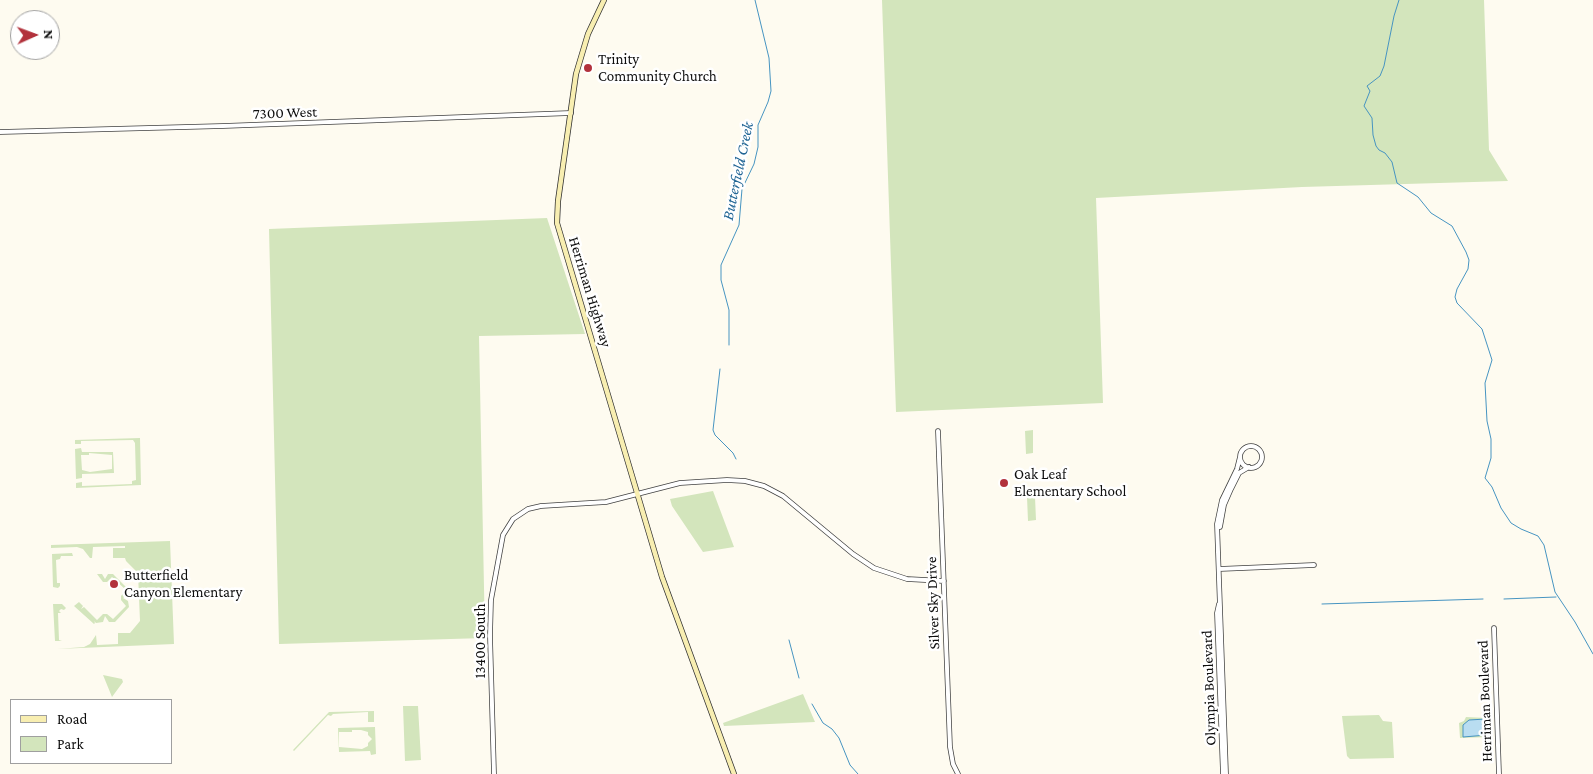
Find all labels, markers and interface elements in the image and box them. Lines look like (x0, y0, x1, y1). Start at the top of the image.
north arrow (10, 10, 60, 60)
text: N (41, 29, 57, 40)
place label: Trinity Community Church (598, 50, 717, 85)
marker: Trinity Community Church (582, 62, 594, 74)
street label: 7300 West (253, 103, 317, 123)
water label: Butterfield Creek (718, 120, 758, 222)
street label: Herriman Highway (565, 235, 615, 349)
place label: Oak Leaf Elementary School (1014, 465, 1126, 500)
marker: Oak Leaf Elementary School (998, 477, 1010, 489)
street label: Silver Sky Drive (922, 556, 944, 650)
place label: Butterfield Canyon Elementary (124, 566, 242, 601)
marker: Butterfield Canyon Elementary (108, 578, 120, 590)
street label: 13400 South (471, 604, 489, 678)
street label: Olympia Boulevard (1198, 630, 1220, 746)
street label: Herriman Boulevard (1474, 640, 1496, 762)
legend (10, 699, 172, 764)
text: Road (57, 711, 87, 727)
text: Park (57, 736, 84, 752)

